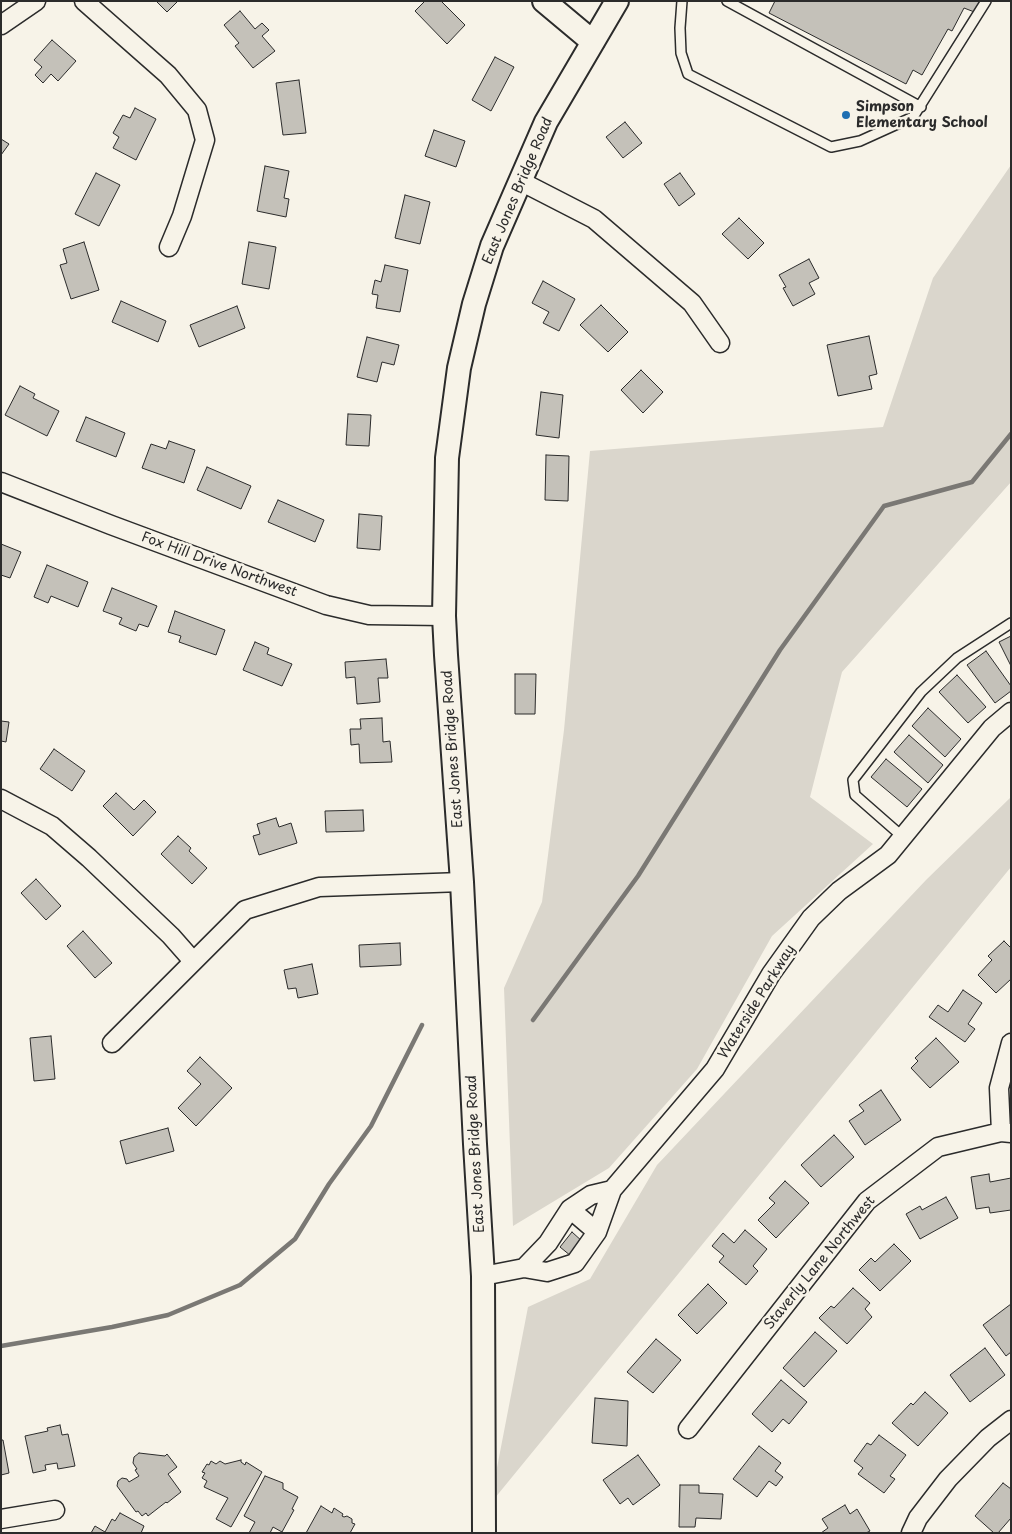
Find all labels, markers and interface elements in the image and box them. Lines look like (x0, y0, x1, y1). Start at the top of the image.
place label: Simpson Elementary School (856, 99, 988, 132)
marker: Simpson Elementary School (840, 109, 852, 121)
street label: East Jones Bridge Road (479, 115, 557, 267)
street label: Fox Hill Drive Northwest (139, 529, 299, 601)
street label: East Jones Bridge Road (439, 669, 467, 829)
street label: Waterside Parkway (715, 942, 799, 1062)
street label: East Jones Bridge Road (463, 1075, 489, 1233)
street label: Staverly Lane Northwest (761, 1193, 879, 1333)

